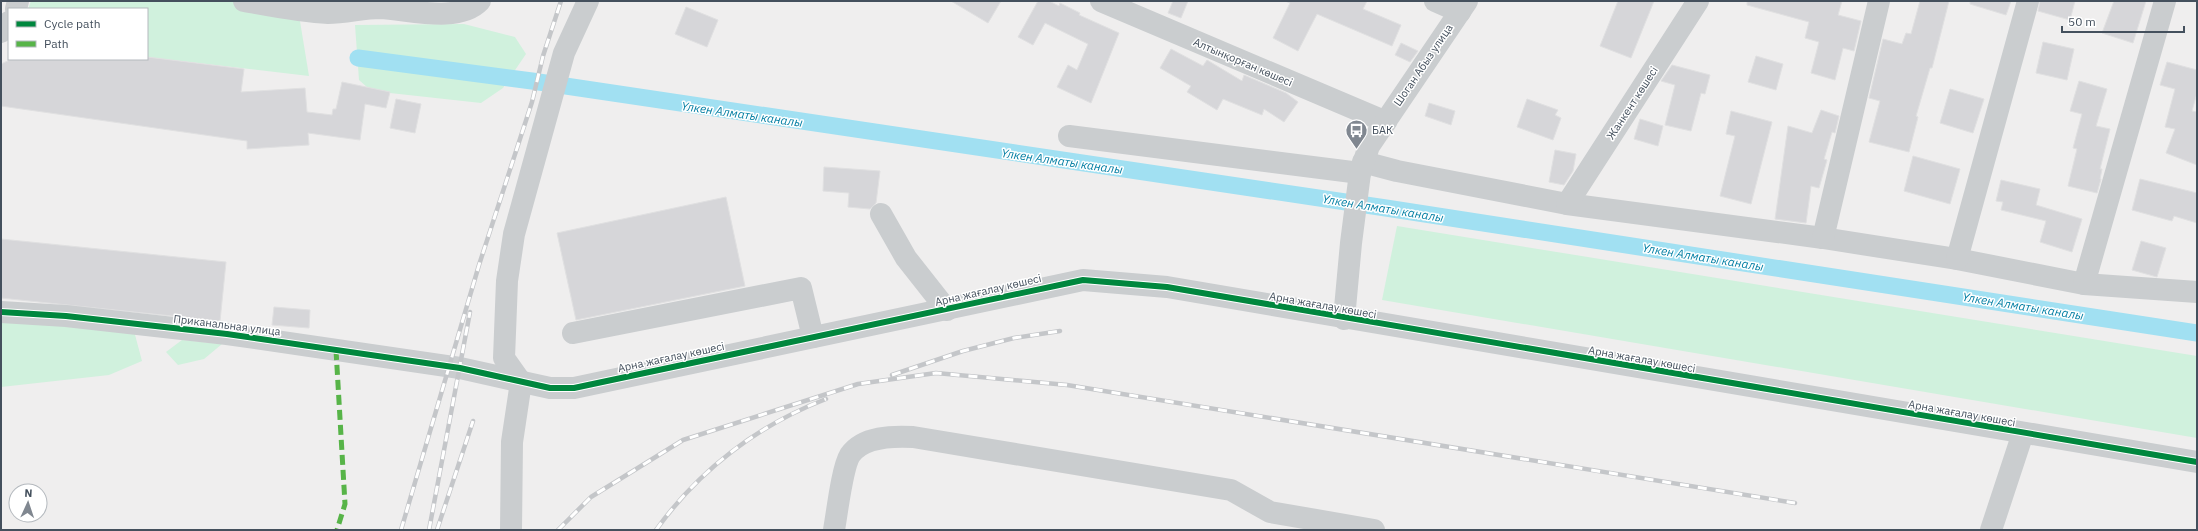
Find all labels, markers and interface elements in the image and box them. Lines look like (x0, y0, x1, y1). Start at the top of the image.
legend (8, 8, 148, 60)
scale bar (2062, 8, 2184, 34)
text: 50 m (2068, 14, 2096, 29)
text: Cycle path (44, 16, 101, 31)
street label: Шоган Абыз улица (1390, 21, 1456, 109)
street label: Алтынқорған көшесі (1191, 35, 1295, 89)
text: Path (44, 36, 69, 51)
street label: Жанкент көшесі (1603, 64, 1661, 142)
water label: Үлкен Алматы каналы (680, 98, 804, 130)
bus stop icon: БАК (1343, 117, 1369, 150)
place label: БАК (1372, 123, 1393, 137)
water label: Үлкен Алматы каналы (1000, 145, 1124, 177)
water label: Үлкен Алматы каналы (1321, 191, 1445, 225)
water label: Үлкен Алматы каналы (1641, 240, 1765, 274)
street label: Арна жағалау көшесі (933, 271, 1043, 309)
street label: Арна жағалау көшесі (1268, 289, 1378, 321)
water label: Үлкен Алматы каналы (1961, 289, 2085, 323)
street label: Приканальная улица (173, 311, 282, 339)
street label: Арна жағалау көшесі (616, 339, 726, 375)
street label: Арна жағалау көшесі (1587, 343, 1697, 375)
street label: Арна жағалау көшесі (1907, 397, 2017, 429)
north arrow (8, 483, 48, 523)
text: N (24, 486, 33, 500)

